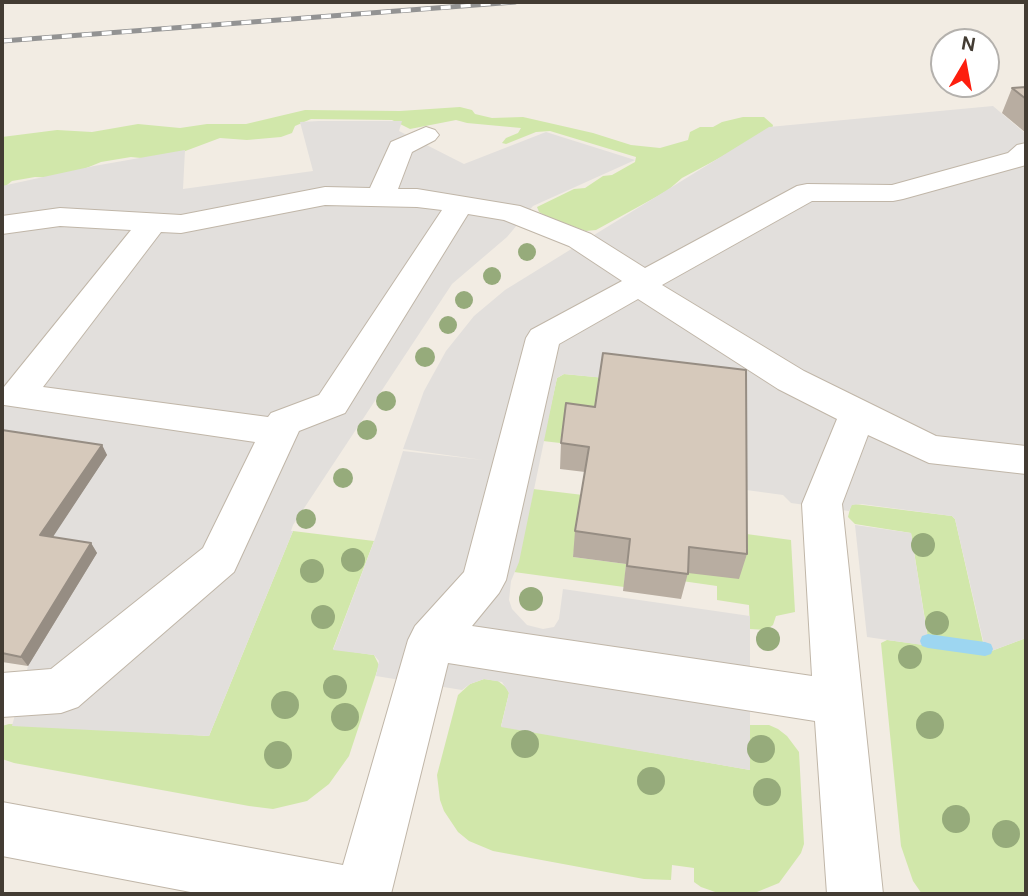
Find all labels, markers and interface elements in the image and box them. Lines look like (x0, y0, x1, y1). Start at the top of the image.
north arrow (930, 28, 1000, 98)
text: N (959, 30, 977, 57)

